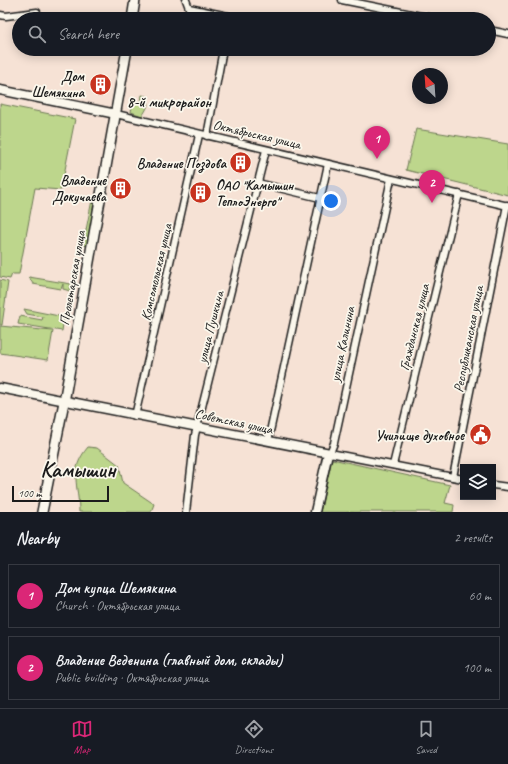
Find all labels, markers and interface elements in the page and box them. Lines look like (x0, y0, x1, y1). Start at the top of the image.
search box (12, 12, 496, 56)
icon: search (26, 23, 48, 45)
text: Search here (58, 25, 119, 44)
place label: Дом Шемякина (31, 68, 86, 101)
north arrow (412, 68, 448, 104)
building icon: Дом Шемякина (87, 71, 113, 97)
district label: 8-й микрорайон (127, 93, 212, 112)
street label: Октябрьская улица (211, 116, 304, 153)
pin: 1 (364, 126, 390, 159)
building icon: Владение Поздова (228, 150, 254, 176)
place label: Владение Поздова (137, 155, 228, 173)
pin: 2 (419, 170, 445, 203)
place label: Владение Докучаева (52, 172, 107, 205)
building icon: Владение Докучаева (108, 175, 134, 201)
place label: ОАО "Камышин ТеплоЭнерго" (216, 177, 294, 210)
building icon: ОАО "Камышин ТеплоЭнерго" (188, 180, 214, 206)
your location (321, 191, 341, 211)
street label: Комсомольская улица (137, 221, 176, 322)
street label: Пролетарская улица (56, 228, 89, 327)
street label: Гражданская улица (396, 281, 434, 372)
street label: Республиканская улица (450, 283, 487, 394)
street label: улица Пушкина (193, 288, 228, 366)
street label: улица Калинина (326, 304, 359, 384)
street label: Советская улица (193, 405, 275, 438)
public building icon: Училище духовное (467, 422, 493, 448)
place label: Училище духовное (375, 427, 465, 444)
district label: Камышин (40, 456, 117, 484)
map controls (460, 464, 496, 500)
button: layers (460, 464, 496, 500)
scale bar (12, 484, 109, 503)
text: 100 m (18, 486, 42, 500)
text: Nearby (16, 528, 59, 549)
text: 2 results (454, 530, 492, 546)
text: Дом купца Шемякина (55, 579, 176, 598)
text: 1 (27, 588, 33, 604)
text: 60 m (469, 588, 491, 604)
text: Church · Октябрьская улица (55, 598, 179, 614)
text: Владение Веденина (главный дом, склады) (55, 651, 283, 670)
text: 2 (27, 660, 33, 676)
text: 100 m (463, 660, 491, 676)
text: Public building · Октябрьская улица (55, 670, 208, 686)
tab: Map (71, 718, 93, 756)
tab: Directions (235, 718, 273, 756)
tab: Saved (415, 718, 437, 756)

